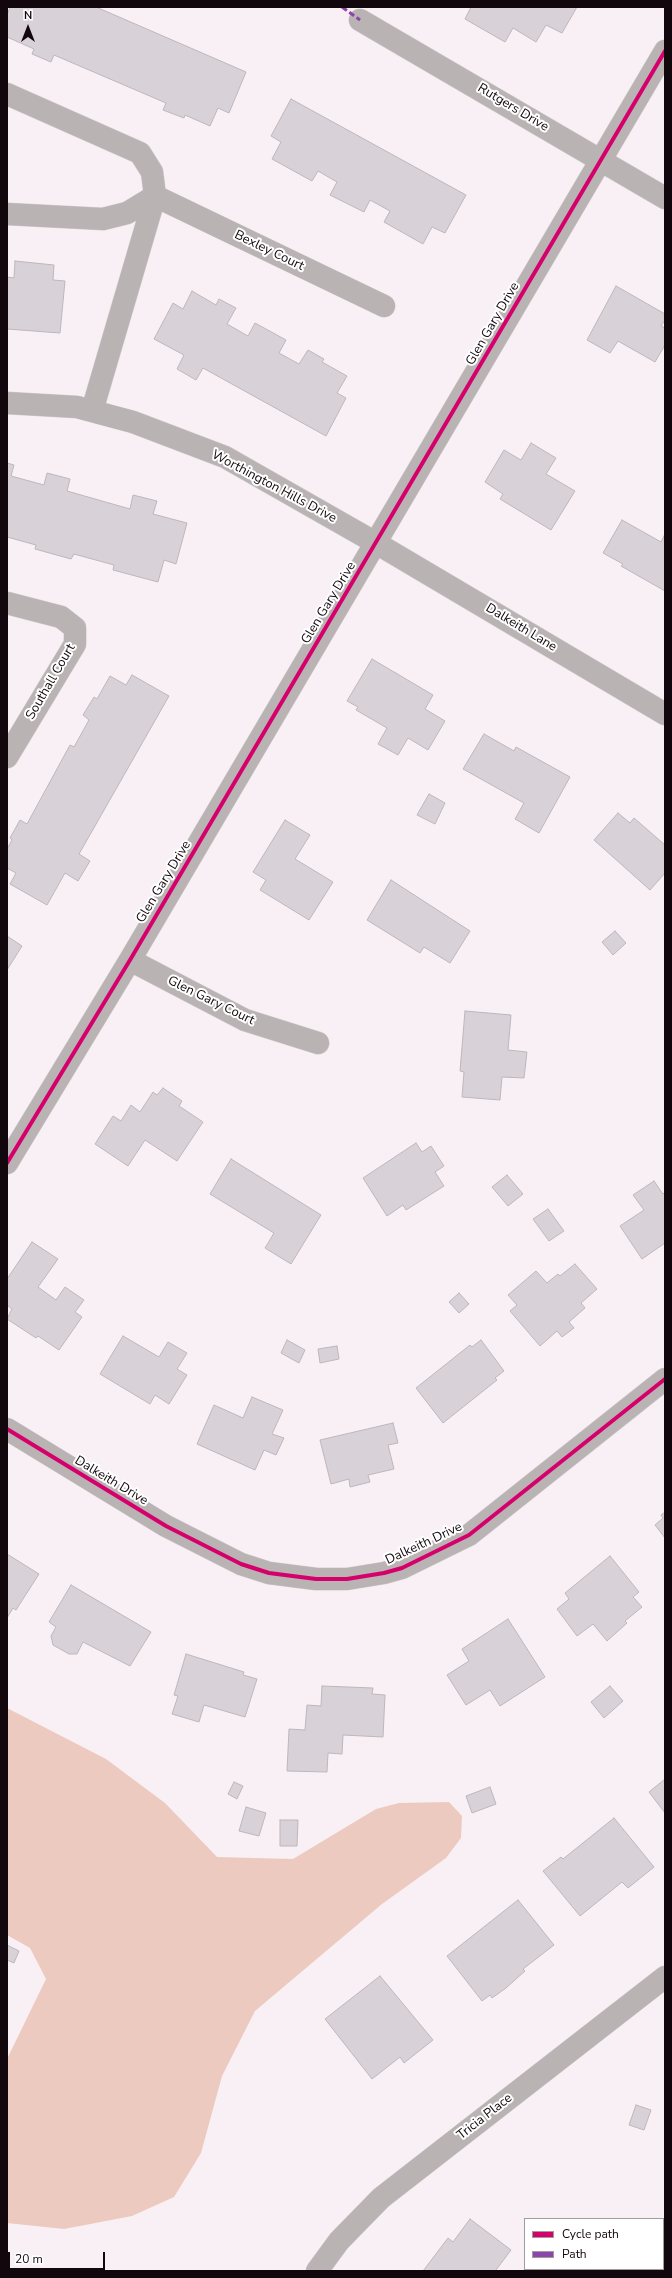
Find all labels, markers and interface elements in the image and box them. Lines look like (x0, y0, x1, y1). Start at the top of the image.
north arrow (8, 8, 48, 48)
text: N (24, 8, 32, 23)
street label: Rutgers Drive (475, 81, 551, 135)
street label: Bexley Court (232, 227, 306, 275)
street label: Glen Gary Drive (463, 280, 523, 368)
street label: Worthington Hills Drive (209, 447, 339, 527)
street label: Glen Gary Drive (298, 559, 360, 647)
street label: Dalkeith Lane (483, 601, 559, 655)
street label: Southall Court (23, 641, 79, 723)
street label: Glen Gary Drive (133, 838, 195, 926)
street label: Glen Gary Court (165, 973, 257, 1029)
street label: Dalkeith Drive (72, 1453, 150, 1509)
street label: Dalkeith Drive (383, 1519, 465, 1569)
street label: Tricia Place (454, 2091, 516, 2143)
legend (524, 2218, 664, 2270)
text: Cycle path (562, 2226, 619, 2242)
scale bar (10, 2244, 107, 2270)
text: Path (562, 2246, 587, 2262)
text: 20 m (15, 2251, 43, 2267)

